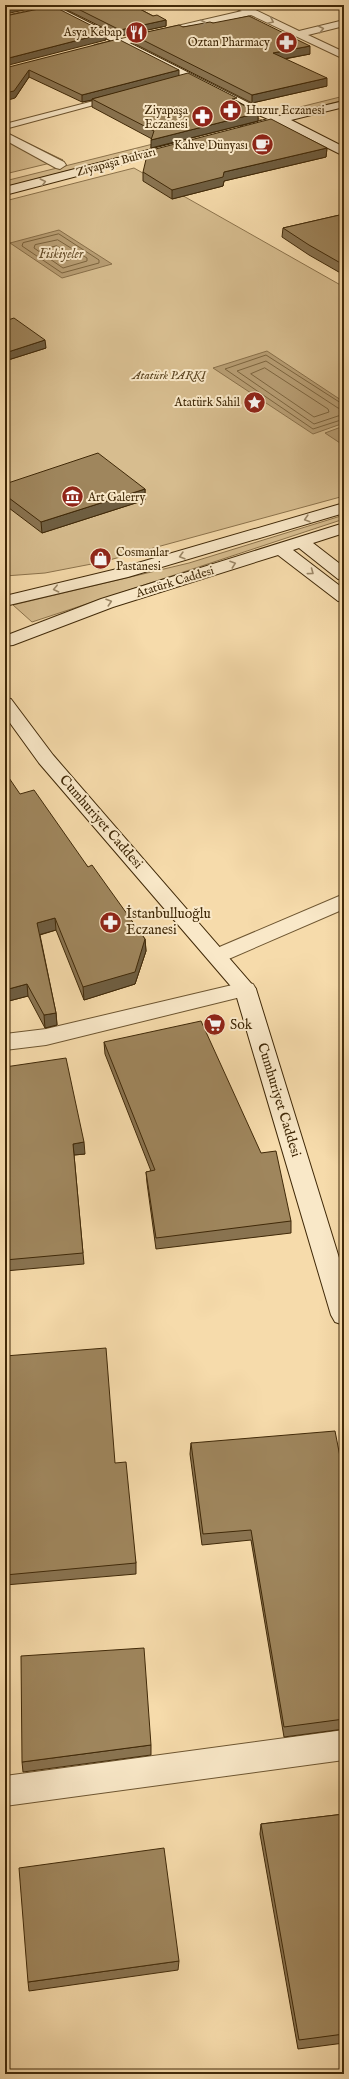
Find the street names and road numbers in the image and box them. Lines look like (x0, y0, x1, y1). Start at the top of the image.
street label: Ziyapaşa Bulvarı (75, 144, 158, 181)
street label: Atatürk Caddesi (133, 563, 216, 601)
street label: Cumhuriyet Caddesi (55, 771, 147, 873)
street label: Cumhuriyet Caddesi (253, 1041, 305, 1160)

